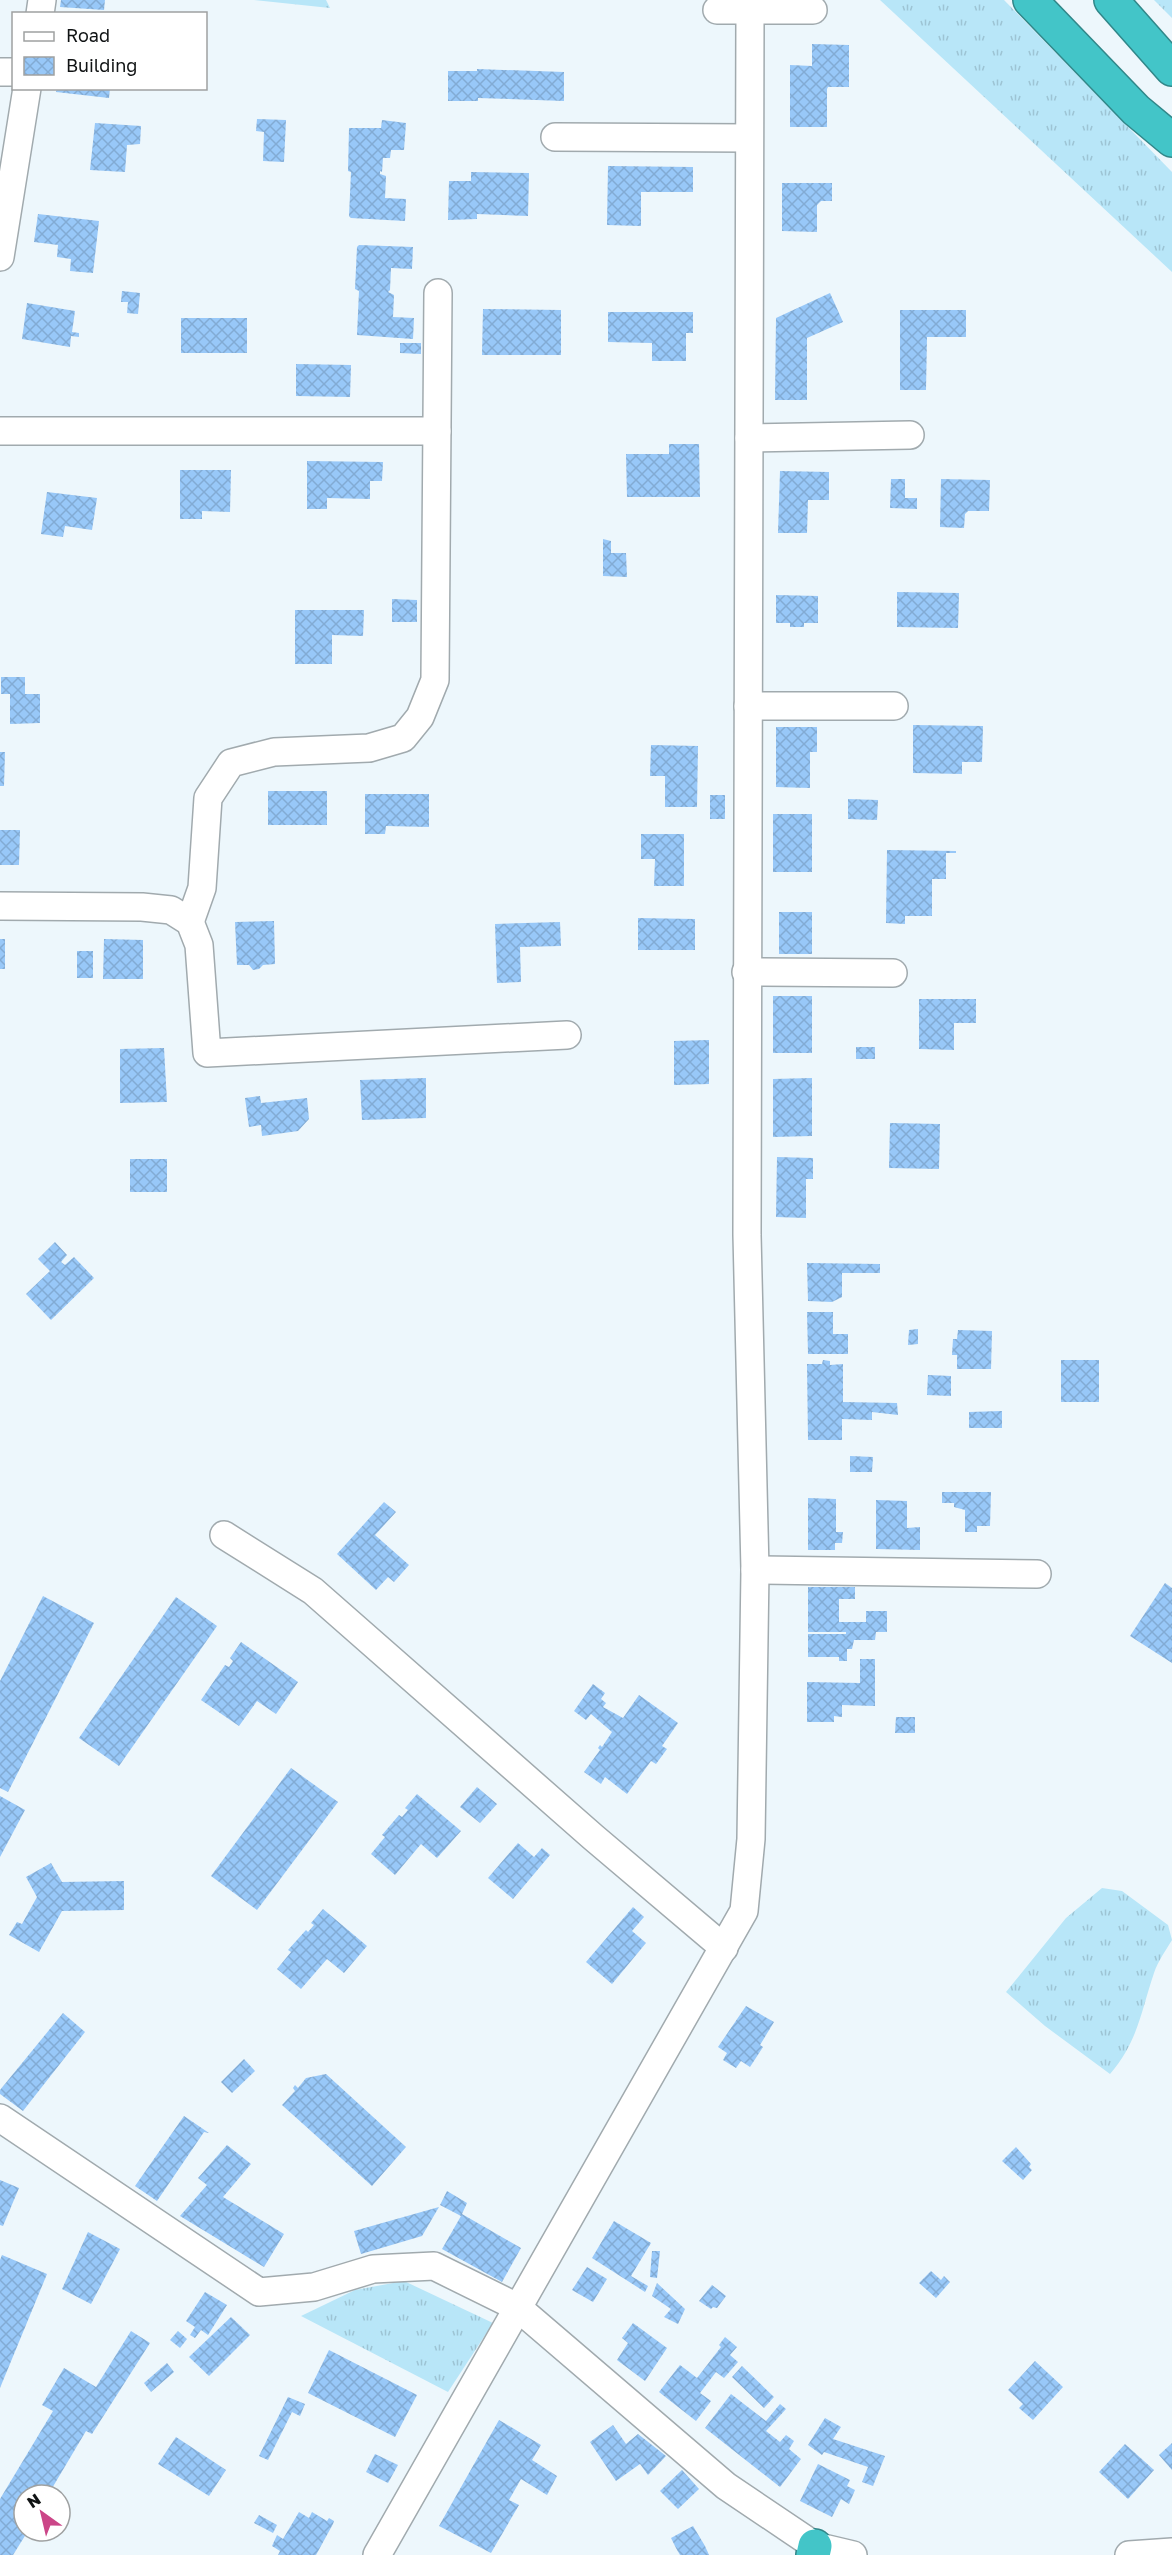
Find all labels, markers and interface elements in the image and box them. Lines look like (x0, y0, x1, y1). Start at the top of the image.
legend (12, 12, 207, 90)
text: Road (66, 24, 110, 46)
text: Building (66, 54, 137, 76)
north arrow (12, 2483, 72, 2543)
text: N (23, 2489, 44, 2512)

